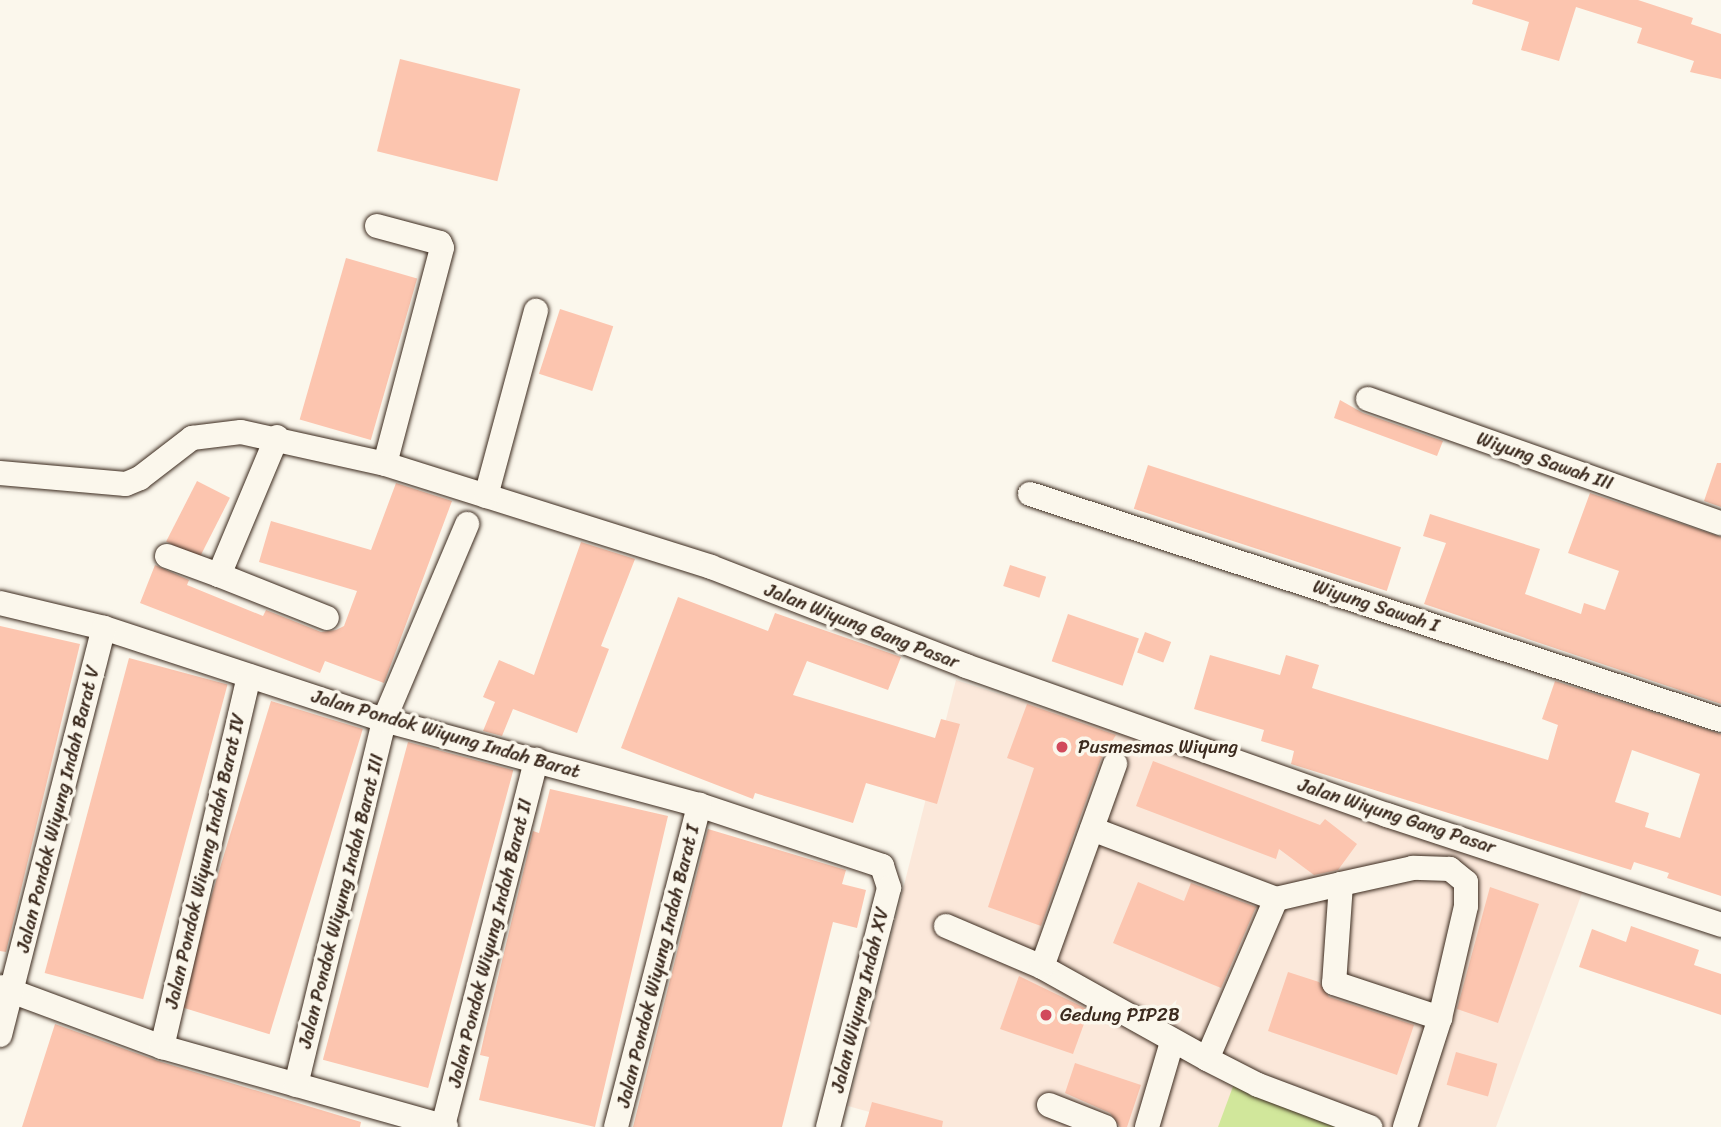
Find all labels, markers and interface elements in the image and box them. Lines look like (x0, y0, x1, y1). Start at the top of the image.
street label: Wiyung Sawah III (1474, 427, 1616, 495)
street label: Wiyung Sawah I (1310, 575, 1442, 637)
street label: Jalan Wiyung Gang Pasar (761, 578, 963, 674)
street label: Jalan Pondok Wiyung Indah Barat V (11, 663, 105, 955)
street label: Jalan Pondok Wiyung Indah Barat (309, 685, 583, 783)
street label: Jalan Pondok Wiyung Indah Barat IV (160, 711, 250, 1011)
place label: Pusmesmas Wiyung (1078, 736, 1238, 758)
marker: Pusmesmas Wiyung (1052, 737, 1072, 757)
street label: Jalan Pondok Wiyung Indah Barat III (293, 751, 389, 1051)
street label: Jalan Wiyung Gang Pasar (1295, 773, 1499, 859)
street label: Jalan Pondok Wiyung Indah Barat II (443, 796, 537, 1090)
street label: Jalan Pondok Wiyung Indah Barat I (612, 822, 704, 1110)
street label: Jalan Wiyung Indah XV (826, 905, 894, 1095)
place label: Gedung PIP2B (1060, 1004, 1180, 1026)
marker: Gedung PIP2B (1038, 1007, 1054, 1023)

